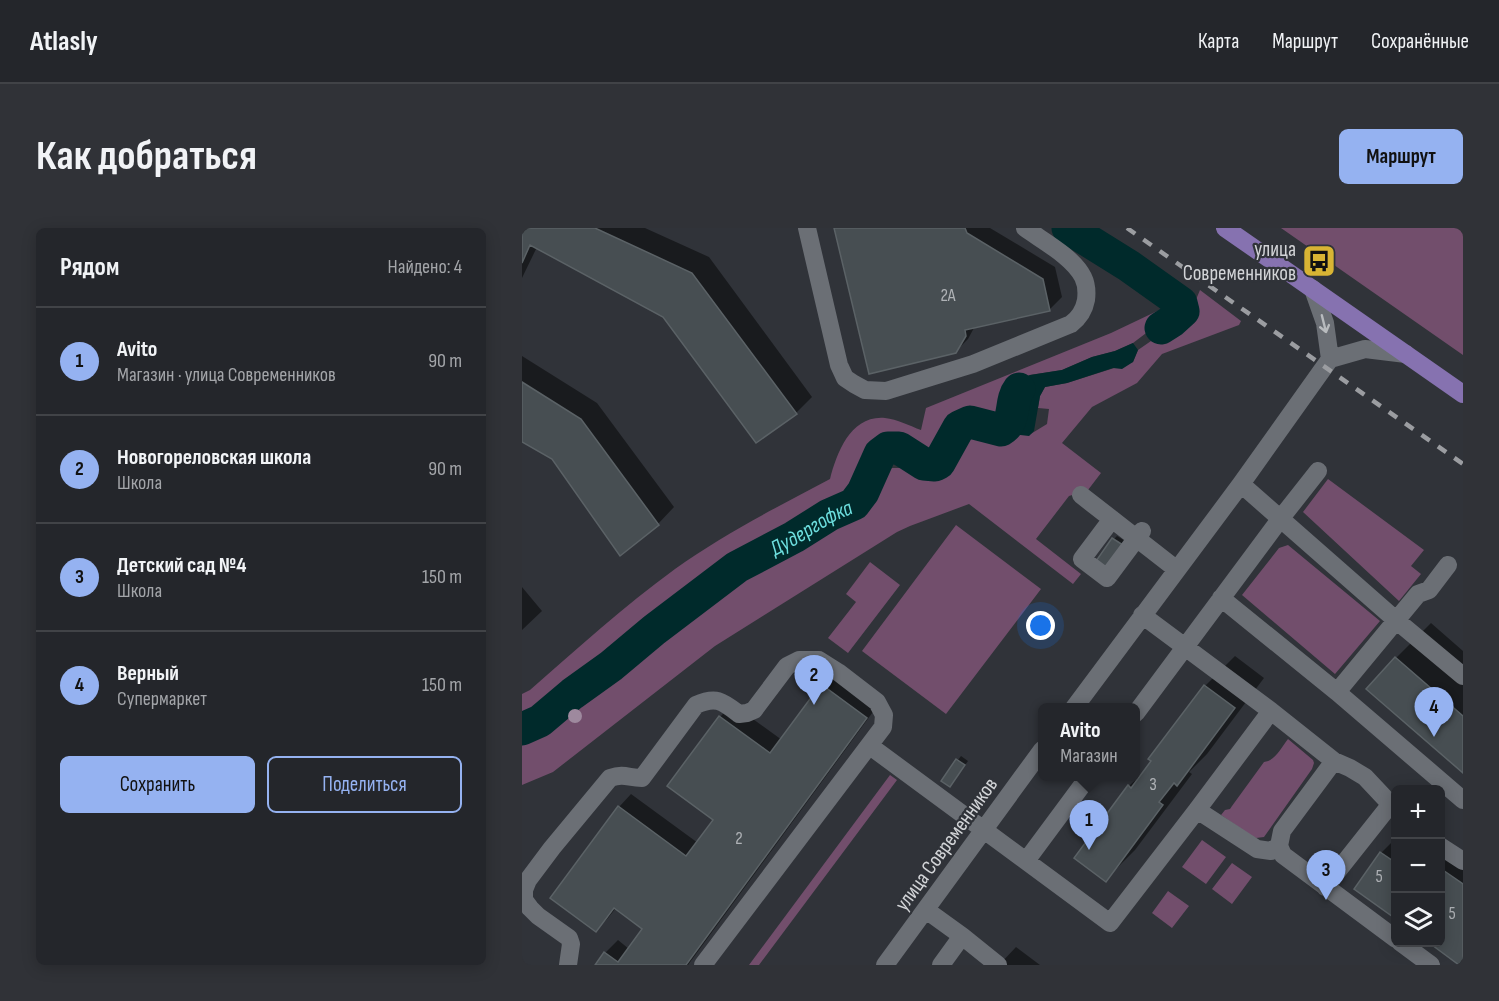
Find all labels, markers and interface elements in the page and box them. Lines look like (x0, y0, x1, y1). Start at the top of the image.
text: Atlasly (30, 25, 98, 58)
text: Карта (1198, 29, 1239, 54)
text: Маршрут (1272, 29, 1338, 54)
text: Сохранённые (1371, 29, 1469, 54)
button: Маршрут (1339, 129, 1463, 184)
text: Как добраться (36, 131, 257, 182)
place label: улица Современников (1183, 237, 1296, 286)
bus stop icon: улица Современников (1301, 243, 1337, 279)
text: Рядом (60, 252, 119, 283)
text: Найдено: 4 (388, 255, 462, 279)
house number: 2А (940, 285, 956, 306)
one-way arrow (1319, 314, 1331, 333)
text: Avito (117, 336, 157, 363)
text: 1 (76, 349, 83, 373)
text: 90 m (428, 349, 462, 373)
text: Магазин · улица Современников (117, 363, 336, 387)
text: Новогореловская школа (117, 444, 311, 471)
text: 2 (75, 457, 84, 481)
text: 90 m (428, 457, 462, 481)
text: Школа (117, 471, 162, 495)
water label: Дудергофка (765, 494, 857, 563)
text: Детский сад №4 (117, 552, 247, 579)
text: 3 (75, 565, 84, 589)
text: 150 m (422, 565, 462, 589)
text: Школа (117, 579, 162, 603)
your location (1026, 611, 1055, 640)
pin: 2 (794, 656, 834, 705)
text: Верный (117, 660, 179, 687)
text: 4 (75, 673, 84, 697)
text: 150 m (422, 673, 462, 697)
text: Супермаркет (117, 687, 207, 711)
pin: 4 (1414, 688, 1454, 737)
popup (1038, 703, 1140, 781)
text: Avito (1060, 717, 1101, 744)
text: Магазин (1060, 744, 1118, 768)
button: Сохранить (60, 756, 255, 813)
button: Поделиться (267, 756, 462, 813)
street label: улица Современников (890, 773, 1003, 916)
house number: 3 (1149, 774, 1157, 795)
map controls (1391, 785, 1445, 947)
button: + (1391, 785, 1445, 839)
pin: 1 (1070, 800, 1108, 850)
house number: 2 (735, 828, 743, 849)
button: − (1391, 839, 1445, 893)
pin: 3 (1306, 850, 1346, 900)
house number: 5 (1375, 866, 1383, 887)
button: layers (1391, 893, 1445, 947)
house number: 5 (1448, 903, 1456, 924)

